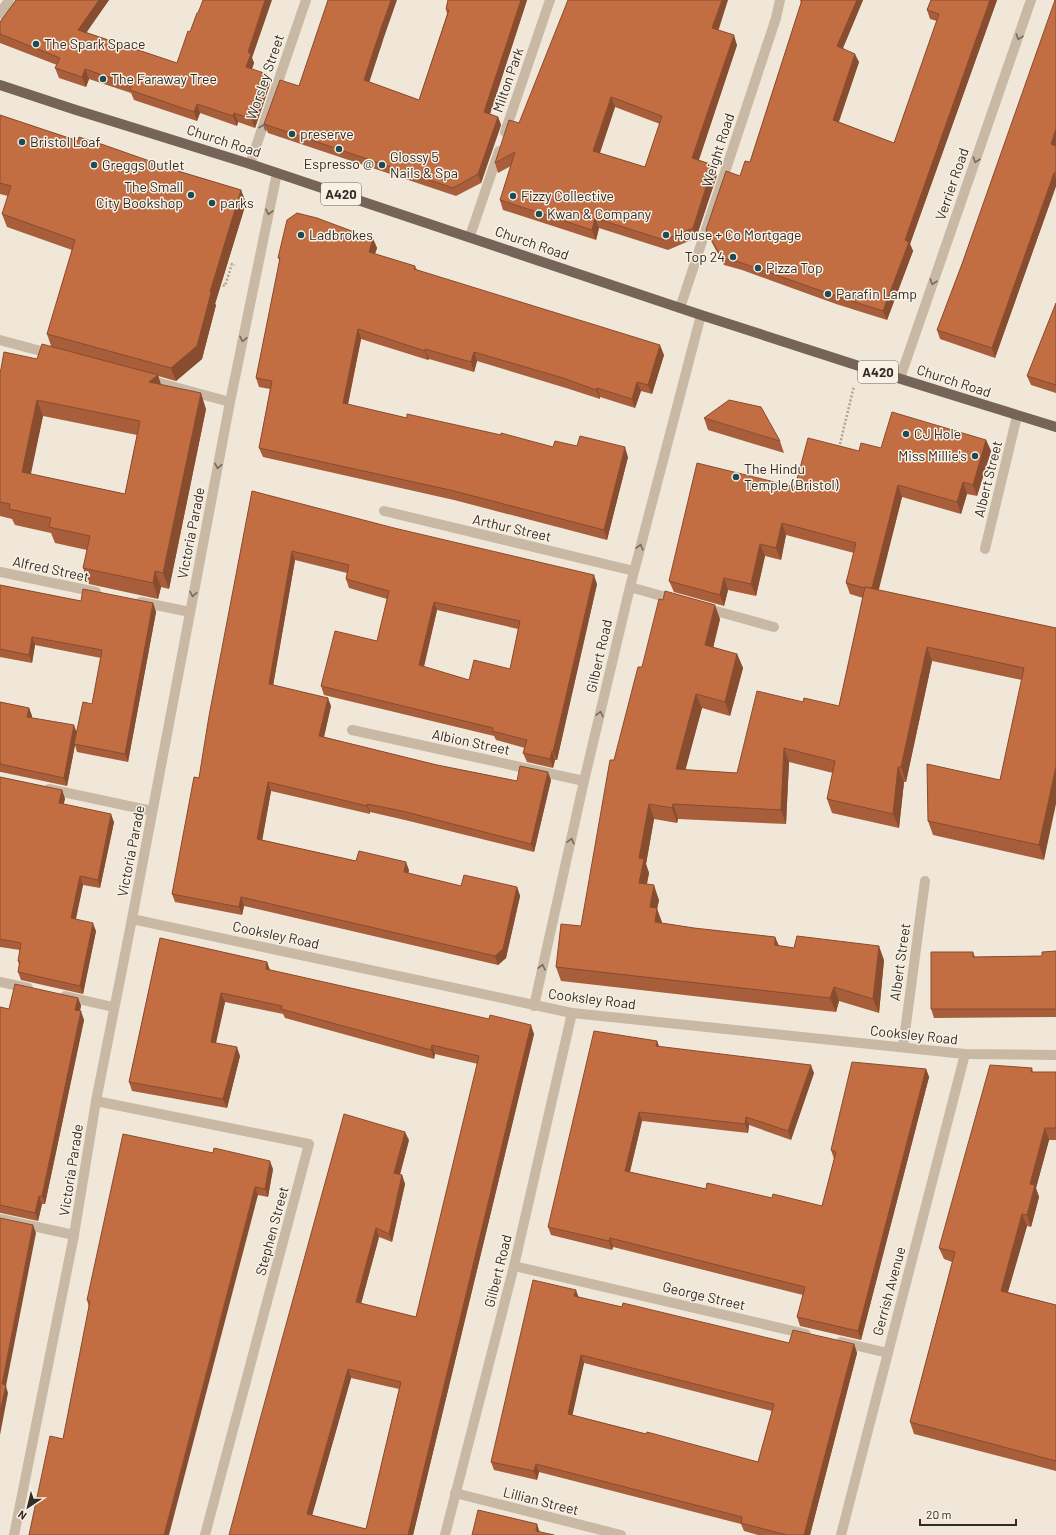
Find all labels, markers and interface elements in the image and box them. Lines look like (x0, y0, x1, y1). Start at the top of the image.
street label: Worsley Street (242, 32, 287, 122)
one-way arrow (1015, 33, 1023, 40)
place label: The Spark Space (44, 35, 145, 52)
marker: The Spark Space (31, 39, 41, 49)
street label: Milton Park (489, 45, 526, 114)
place label: The Faraway Tree (111, 70, 217, 87)
marker: The Faraway Tree (98, 74, 108, 84)
street label: Weight Road (698, 111, 737, 189)
street label: Church Road (185, 121, 263, 161)
one-way arrow (258, 123, 266, 130)
place label: preserve (300, 125, 354, 142)
marker: preserve (287, 129, 297, 139)
place label: Bristol Loaf (30, 133, 100, 150)
marker: Bristol Loaf (17, 137, 27, 147)
marker: Espresso @ (334, 144, 344, 154)
street label: Verrier Road (931, 146, 972, 222)
place label: Glossy 5 Nails & Spa (390, 148, 458, 181)
place label: Espresso @ (304, 155, 374, 172)
place label: Greggs Outlet (102, 156, 184, 173)
one-way arrow (972, 156, 980, 163)
marker: Greggs Outlet (89, 160, 99, 170)
marker: Glossy 5 Nails & Spa (377, 160, 387, 170)
place label: The Small City Bookshop (96, 178, 183, 211)
road number: A420 (321, 183, 361, 205)
place label: Fizzy Collective (521, 187, 614, 204)
marker: The Small City Bookshop (186, 190, 196, 200)
marker: Fizzy Collective (508, 191, 518, 201)
place label: parks (220, 194, 254, 211)
marker: parks (207, 198, 217, 208)
place label: Kwan & Company (547, 205, 652, 222)
one-way arrow (266, 208, 274, 215)
marker: Kwan & Company (534, 209, 544, 219)
street label: Church Road (493, 222, 571, 263)
place label: Ladbrokes (309, 226, 373, 243)
place label: House + Co Mortgage (674, 226, 802, 243)
marker: Ladbrokes (296, 230, 306, 240)
marker: House + Co Mortgage (661, 230, 671, 240)
place label: Top 24 (685, 248, 725, 265)
marker: Top 24 (728, 252, 738, 262)
place label: Pizza Top (766, 259, 823, 276)
marker: Pizza Top (753, 263, 763, 273)
one-way arrow (929, 279, 938, 286)
place label: Parafin Lamp (836, 285, 917, 302)
marker: Parafin Lamp (823, 289, 833, 299)
one-way arrow (239, 336, 247, 342)
road number: A420 (858, 361, 898, 383)
street label: Church Road (915, 361, 993, 401)
place label: CJ Hole (914, 425, 961, 442)
marker: CJ Hole (901, 429, 911, 439)
street label: Albert Street (970, 439, 1005, 519)
place label: Miss Millie's (898, 447, 967, 464)
marker: Miss Millie's (970, 451, 980, 461)
place label: The Hindu Temple (Bristol) (744, 460, 839, 493)
one-way arrow (214, 463, 222, 470)
marker: The Hindu Temple (Bristol) (731, 472, 741, 482)
street label: Victoria Parade (173, 486, 208, 580)
street label: Arthur Street (471, 510, 553, 545)
one-way arrow (635, 543, 644, 550)
street label: Alfred Street (11, 552, 91, 585)
one-way arrow (190, 591, 198, 597)
street label: Gilbert Road (582, 618, 615, 694)
one-way arrow (595, 711, 603, 717)
street label: Albion Street (431, 725, 512, 758)
street label: Victoria Parade (113, 804, 148, 898)
one-way arrow (566, 837, 574, 844)
street label: Cooksley Road (231, 917, 321, 952)
street label: Albert Street (886, 922, 913, 1002)
one-way arrow (538, 964, 546, 971)
street label: Cooksley Road (547, 985, 637, 1012)
street label: Cooksley Road (869, 1021, 959, 1048)
street label: Victoria Parade (55, 1123, 86, 1217)
street label: Stephen Street (251, 1184, 292, 1277)
street label: Gilbert Road (480, 1233, 515, 1309)
street label: Gerrish Avenue (868, 1245, 909, 1337)
street label: George Street (661, 1278, 747, 1313)
street label: Lillian Street (502, 1483, 581, 1518)
north arrow (8, 1487, 48, 1527)
scale bar (920, 1501, 1016, 1527)
text: 20 m (926, 1507, 952, 1521)
text: N (15, 1508, 29, 1523)

